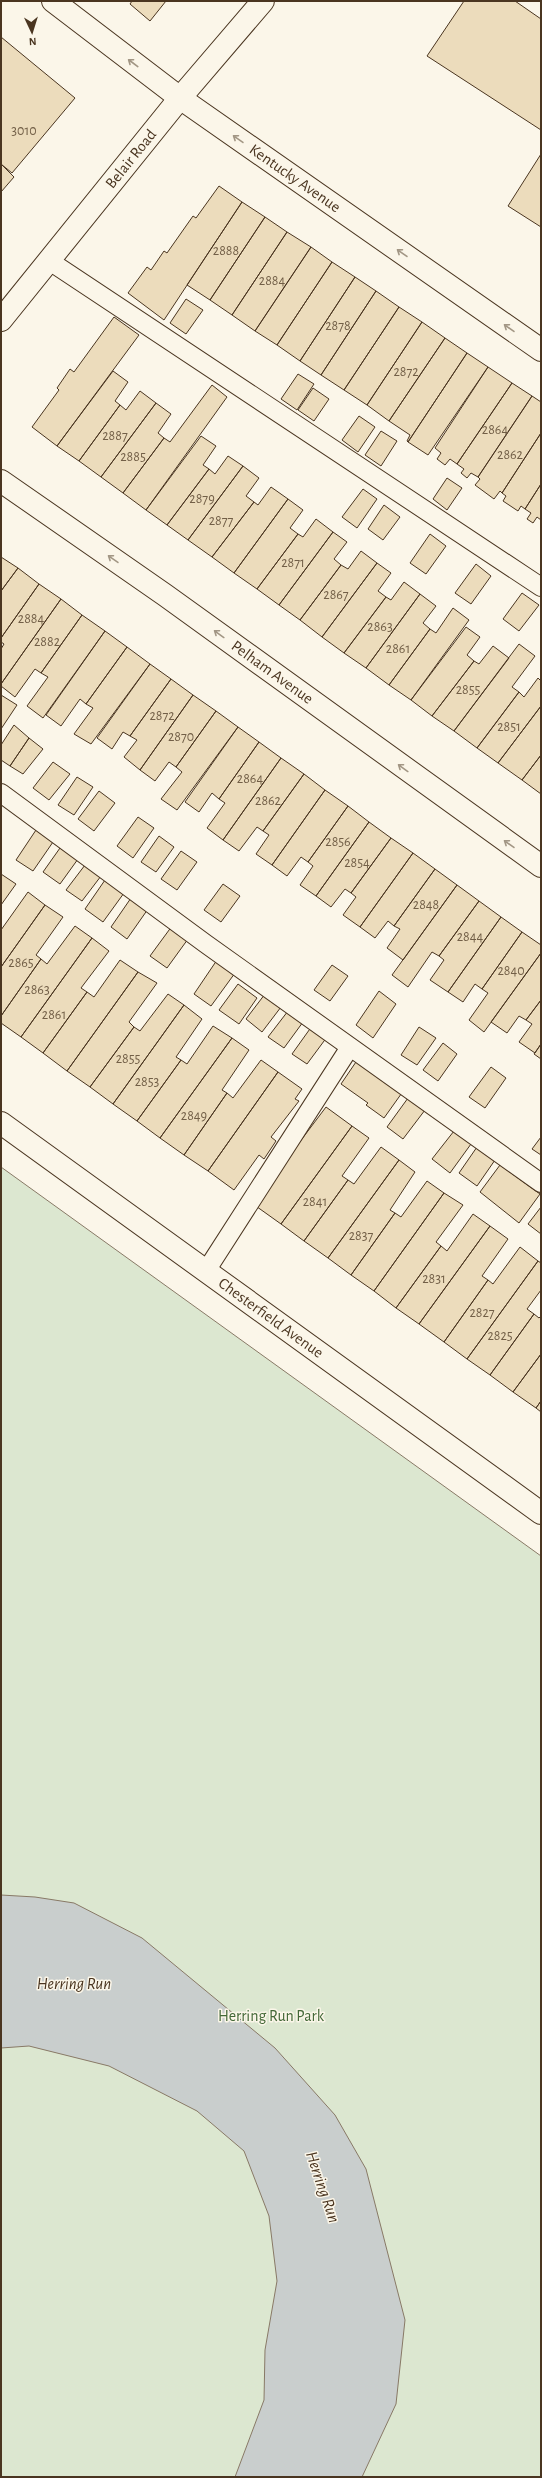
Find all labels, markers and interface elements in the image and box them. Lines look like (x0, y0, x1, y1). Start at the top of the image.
north arrow (12, 12, 52, 52)
text: N (28, 36, 37, 47)
one-way arrow (128, 58, 139, 67)
house number: 3010 (11, 124, 37, 138)
street label: Belair Road (103, 126, 159, 191)
one-way arrow (233, 135, 244, 143)
street label: Kentucky Avenue (247, 141, 343, 215)
house number: 2888 (213, 244, 239, 258)
one-way arrow (397, 249, 408, 257)
house number: 2884 (259, 274, 285, 288)
house number: 2878 (325, 319, 351, 333)
one-way arrow (504, 324, 515, 332)
house number: 2872 (393, 365, 419, 379)
house number: 2864 (482, 423, 508, 437)
house number: 2887 (102, 429, 128, 443)
house number: 2862 (497, 448, 523, 462)
house number: 2885 (120, 450, 146, 464)
house number: 2879 (189, 492, 215, 506)
house number: 2877 (209, 514, 234, 528)
one-way arrow (108, 555, 119, 563)
house number: 2871 (281, 556, 305, 570)
house number: 2867 (323, 588, 349, 602)
house number: 2884 (18, 612, 44, 626)
house number: 2863 (367, 620, 393, 634)
one-way arrow (214, 630, 225, 638)
house number: 2882 (34, 635, 60, 649)
street label: Pelham Avenue (228, 638, 316, 707)
house number: 2861 (386, 642, 410, 656)
house number: 2855 (456, 683, 480, 697)
house number: 2872 (149, 709, 175, 723)
house number: 2851 (497, 720, 521, 734)
house number: 2870 (168, 730, 194, 744)
one-way arrow (398, 764, 409, 772)
house number: 2864 (237, 772, 263, 786)
house number: 2862 (255, 794, 281, 808)
house number: 2856 (325, 835, 351, 849)
one-way arrow (504, 839, 515, 848)
house number: 2854 (344, 856, 370, 870)
house number: 2848 (413, 898, 439, 912)
house number: 2844 (457, 930, 483, 944)
house number: 2865 (8, 956, 34, 970)
house number: 2840 (497, 964, 525, 978)
house number: 2863 (24, 983, 50, 997)
house number: 2861 (42, 1008, 66, 1022)
house number: 2855 (116, 1052, 140, 1066)
house number: 2853 (135, 1075, 160, 1089)
house number: 2849 (181, 1109, 207, 1123)
house number: 2841 (303, 1195, 327, 1209)
house number: 2837 (349, 1229, 373, 1243)
house number: 2831 (422, 1272, 446, 1286)
street label: Chesterfield Avenue (215, 1275, 326, 1361)
house number: 2827 (469, 1306, 495, 1320)
house number: 2825 (487, 1329, 513, 1343)
water label: Herring Run (37, 1975, 111, 1992)
park label: Herring Run Park (218, 2008, 325, 2024)
water label: Herring Run (303, 2149, 343, 2225)

